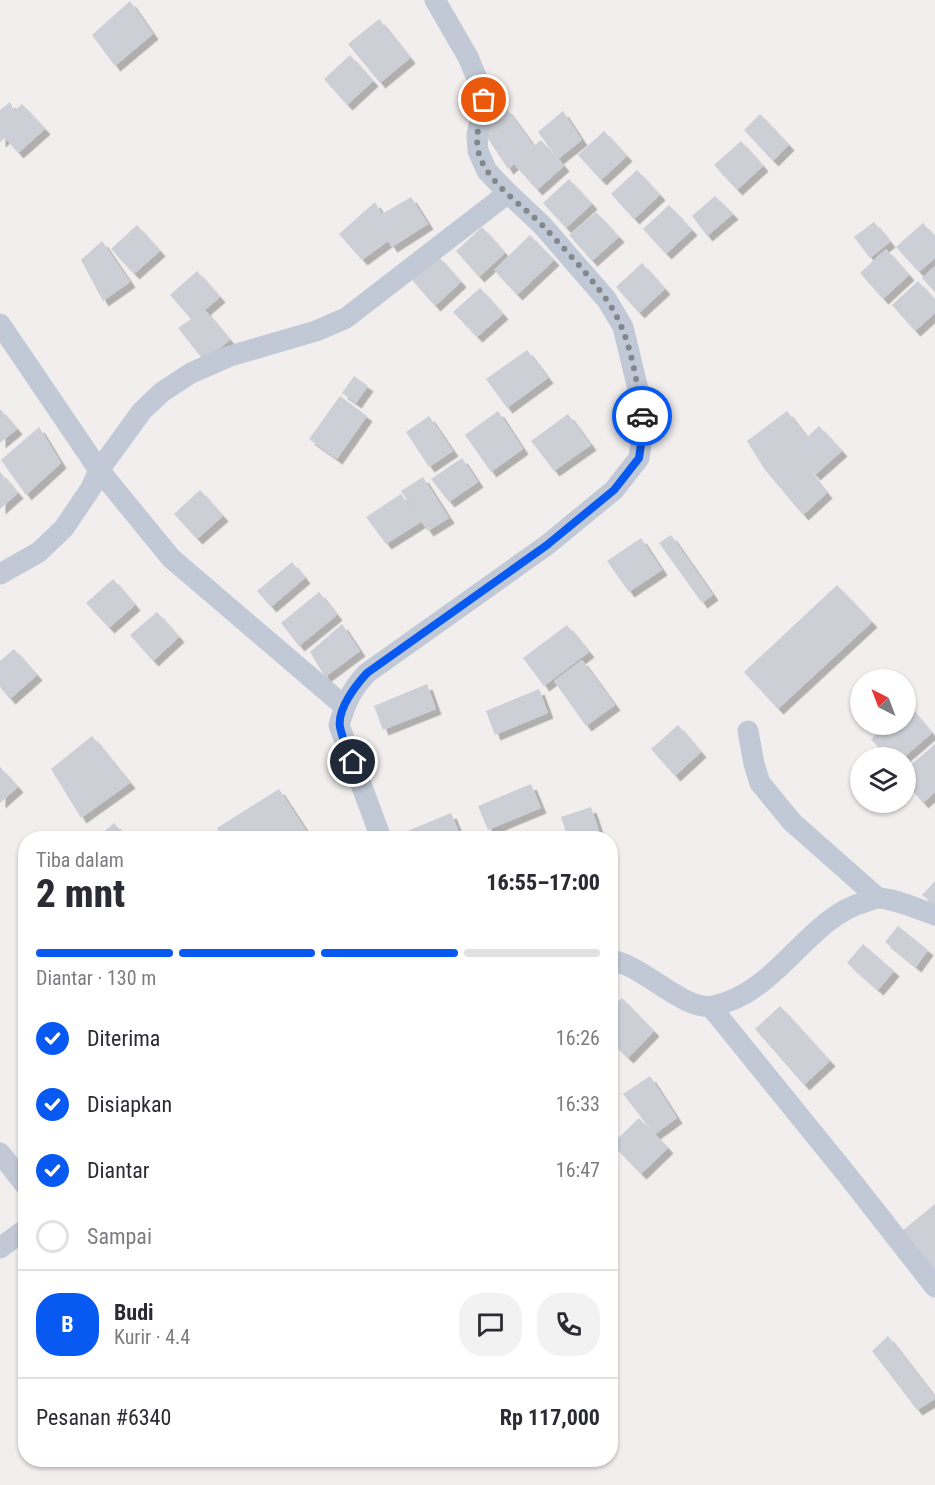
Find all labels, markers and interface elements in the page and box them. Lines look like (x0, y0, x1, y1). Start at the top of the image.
pin (458, 74, 509, 125)
icon: bag (467, 83, 500, 116)
courier (612, 386, 672, 446)
icon: car (626, 400, 659, 433)
north arrow (850, 669, 916, 735)
map controls (850, 669, 916, 813)
pin (327, 736, 378, 787)
icon: home (336, 745, 369, 778)
button: layers (850, 747, 916, 813)
text: Tiba dalam (36, 848, 124, 872)
text: 16:55–17:00 (486, 870, 600, 895)
text: 2 mnt (36, 871, 125, 917)
text: Diantar · 130 m (36, 966, 156, 990)
icon: check (36, 1022, 69, 1055)
text: Diterima (87, 1026, 160, 1051)
text: 16:26 (556, 1026, 600, 1050)
icon: check (36, 1088, 69, 1121)
text: Disiapkan (87, 1092, 172, 1117)
text: 16:33 (556, 1092, 600, 1116)
icon: check (36, 1154, 69, 1187)
text: Diantar (87, 1158, 150, 1183)
text: 16:47 (556, 1158, 600, 1182)
text: Sampai (87, 1224, 152, 1249)
button: chat (459, 1293, 522, 1356)
button: phone (537, 1293, 600, 1356)
text: Budi (114, 1300, 154, 1325)
text: B (61, 1312, 74, 1337)
text: Kurir · 4.4 (114, 1325, 190, 1349)
text: Pesanan #6340 (36, 1405, 171, 1430)
text: Rp 117,000 (500, 1405, 600, 1430)

